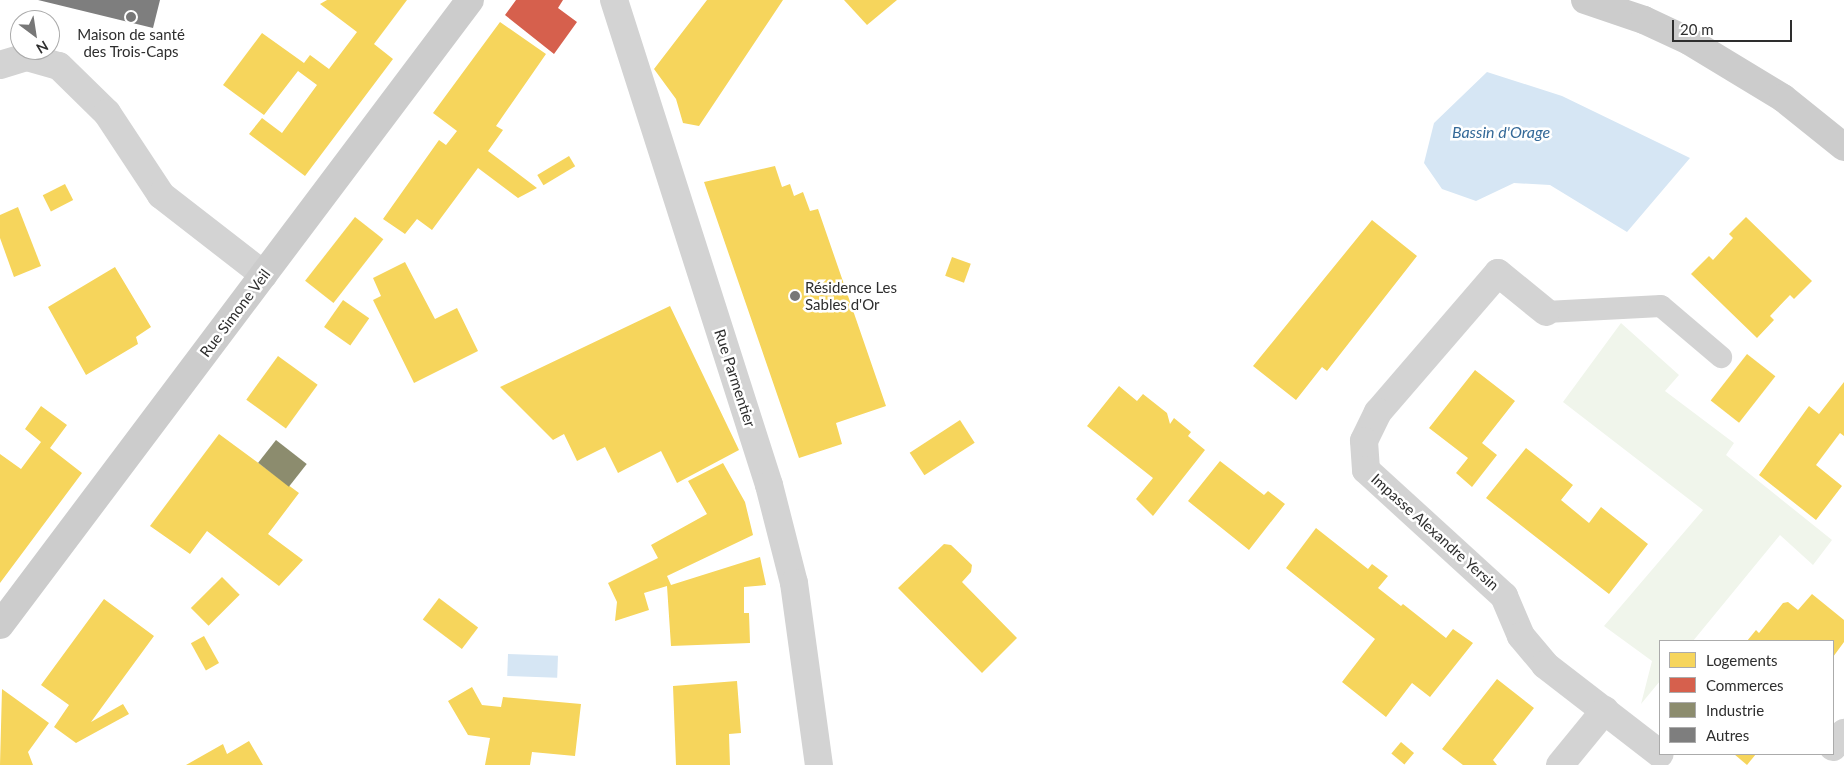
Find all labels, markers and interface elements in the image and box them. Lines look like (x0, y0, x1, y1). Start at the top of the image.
north arrow (10, 10, 60, 60)
scale bar (1674, 10, 1794, 42)
marker: Maison de santé des Trois-Caps (125, 11, 137, 23)
text: 20 m (1680, 20, 1714, 38)
place label: Maison de santé des Trois-Caps (77, 25, 185, 60)
text: N (33, 37, 51, 57)
water label: Bassin d'Orage (1452, 122, 1550, 142)
street label: Rue Simone Veil (196, 265, 274, 361)
place label: Résidence Les Sables d'Or (805, 278, 897, 313)
marker: Résidence Les Sables d'Or (789, 290, 801, 302)
street label: Rue Parmentier (711, 327, 759, 429)
street label: Impasse Alexandre Yersin (1367, 470, 1503, 594)
legend (1659, 640, 1834, 755)
text: Logements (1706, 651, 1778, 669)
text: Commerces (1706, 676, 1784, 694)
text: Industrie (1706, 701, 1764, 719)
text: Autres (1706, 726, 1749, 744)

